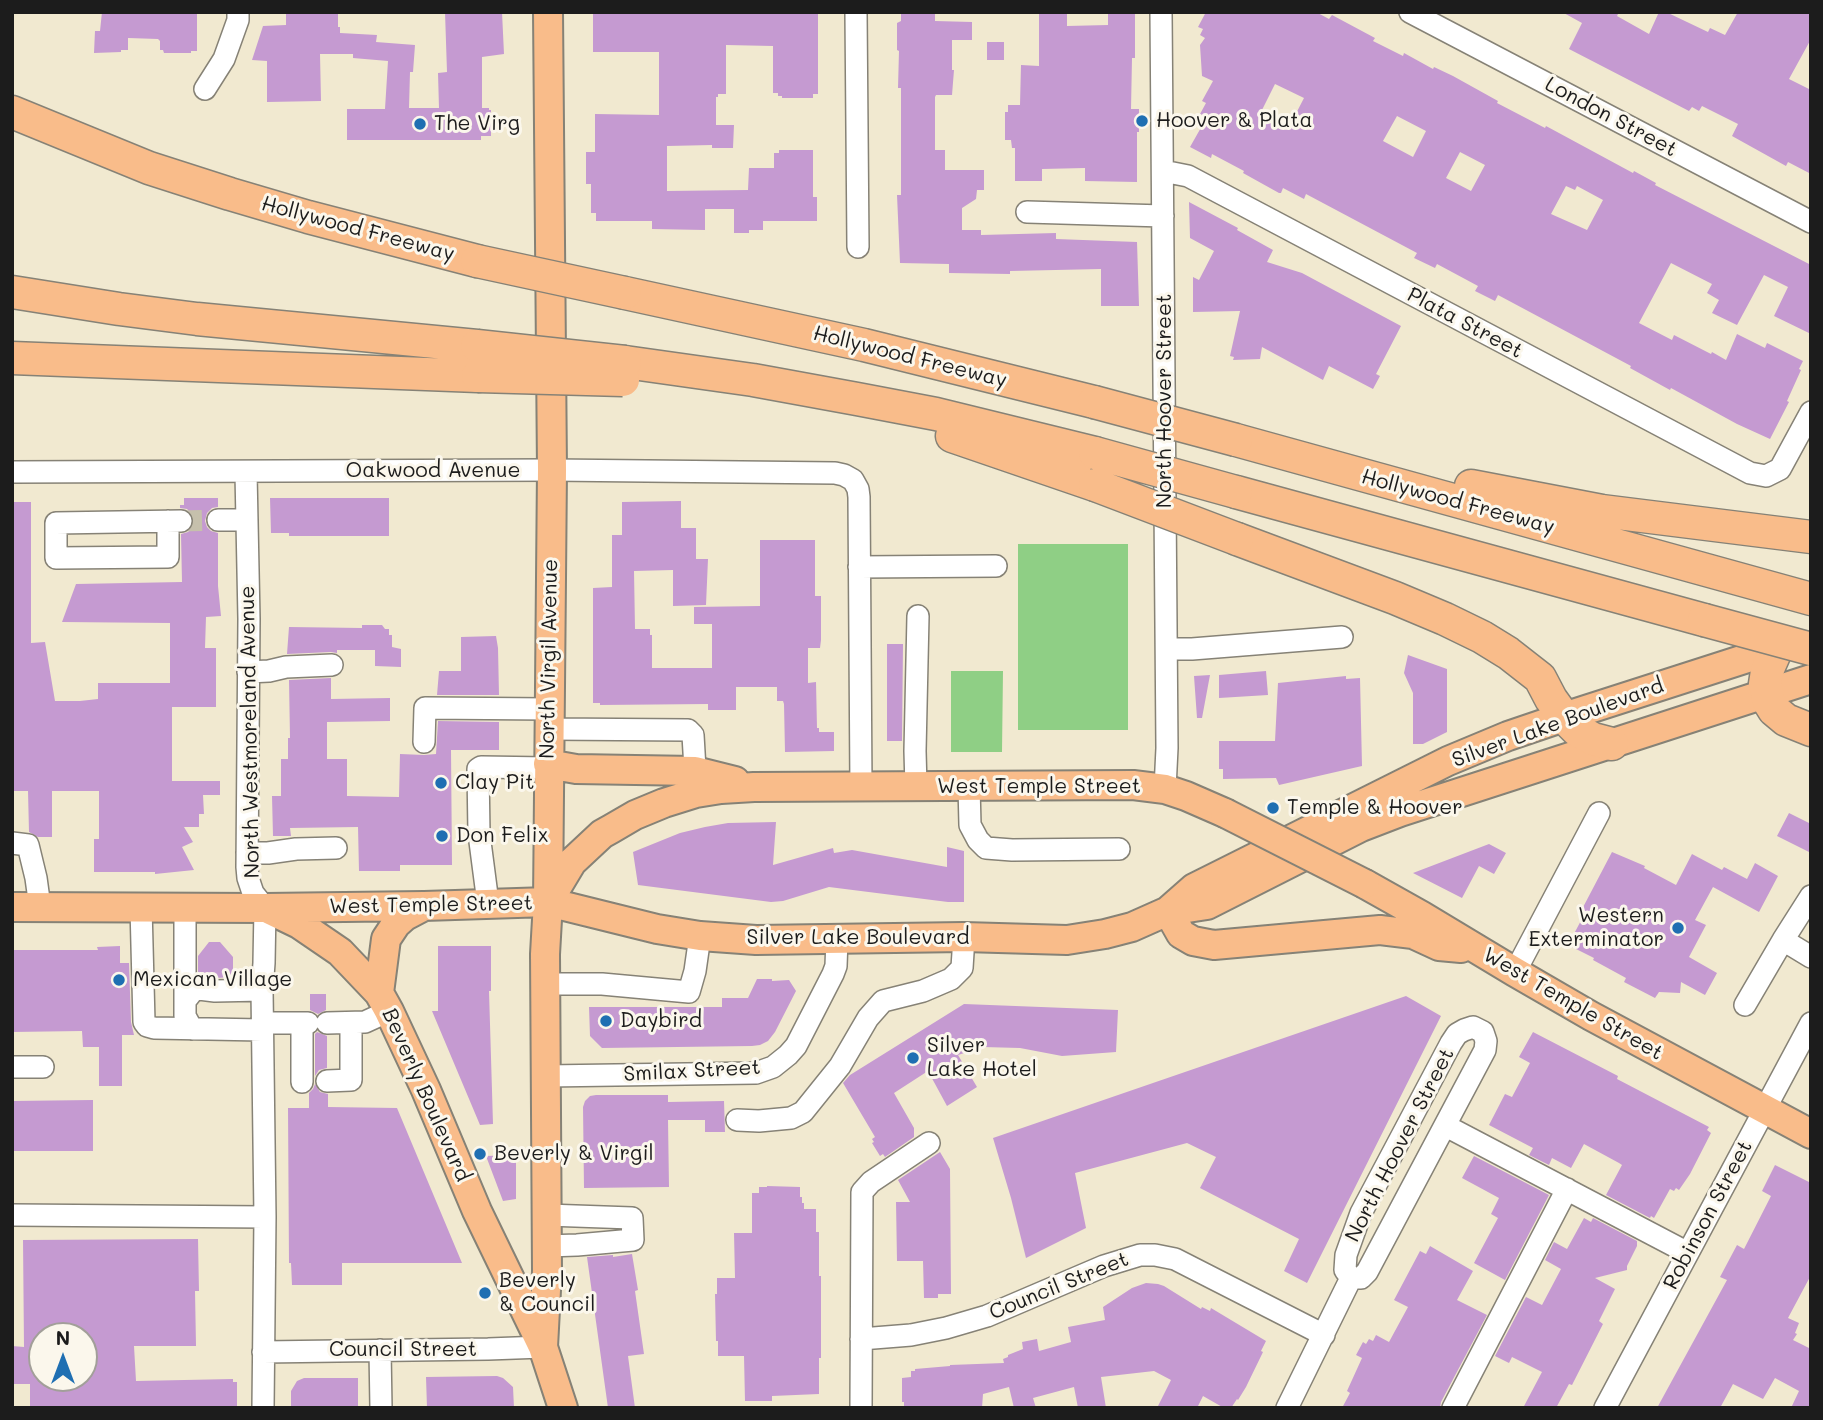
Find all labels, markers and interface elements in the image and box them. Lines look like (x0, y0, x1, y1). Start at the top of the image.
street label: London Street (1541, 72, 1681, 162)
place label: Hoover & Plata (1156, 108, 1313, 134)
place label: The Virg (434, 111, 520, 137)
marker: Hoover & Plata (1134, 113, 1150, 129)
marker: The Virg (412, 116, 428, 132)
street label: Hollywood Freeway (259, 191, 457, 267)
street label: Plata Street (1403, 282, 1527, 364)
street label: North Hoover Street (1152, 294, 1178, 508)
street label: Hollywood Freeway (811, 321, 1009, 393)
street label: Oakwood Avenue (346, 458, 520, 484)
street label: Hollywood Freeway (1359, 464, 1557, 540)
street label: North Virgil Avenue (535, 559, 563, 759)
street label: North Westmoreland Avenue (235, 586, 265, 878)
street label: Silver Lake Boulevard (1449, 673, 1667, 773)
place label: Clay Pit (455, 770, 535, 796)
street label: West Temple Street (937, 774, 1141, 800)
marker: Clay Pit (433, 775, 449, 791)
place label: Temple & Hoover (1287, 795, 1463, 821)
marker: Temple & Hoover (1265, 800, 1281, 816)
place label: Don Felix (456, 823, 548, 849)
marker: Don Felix (434, 828, 450, 844)
street label: West Temple Street (329, 891, 533, 919)
place label: Western Exterminator (1528, 903, 1664, 953)
marker: Western Exterminator (1670, 920, 1686, 936)
street label: Silver Lake Boulevard (746, 925, 970, 951)
street label: West Temple Street (1478, 942, 1668, 1066)
place label: Mexican Village (133, 967, 292, 993)
marker: Mexican Village (111, 972, 127, 988)
street label: Beverly Boulevard (376, 1004, 476, 1186)
place label: Daybird (620, 1008, 702, 1034)
marker: Daybird (598, 1013, 614, 1029)
place label: Silver Lake Hotel (927, 1033, 1037, 1083)
street label: North Hoover Street (1340, 1044, 1460, 1246)
marker: Silver Lake Hotel (905, 1050, 921, 1066)
street label: Smilax Street (623, 1055, 761, 1087)
street label: Robinson Street (1658, 1136, 1758, 1294)
place label: Beverly & Virgil (494, 1141, 654, 1167)
marker: Beverly & Virgil (472, 1146, 488, 1162)
street label: Council Street (986, 1247, 1132, 1325)
place label: Beverly & Council (499, 1268, 595, 1318)
marker: Beverly & Council (477, 1285, 493, 1301)
north arrow (28, 1322, 98, 1392)
text: N (56, 1325, 70, 1350)
street label: Council Street (329, 1337, 477, 1363)

